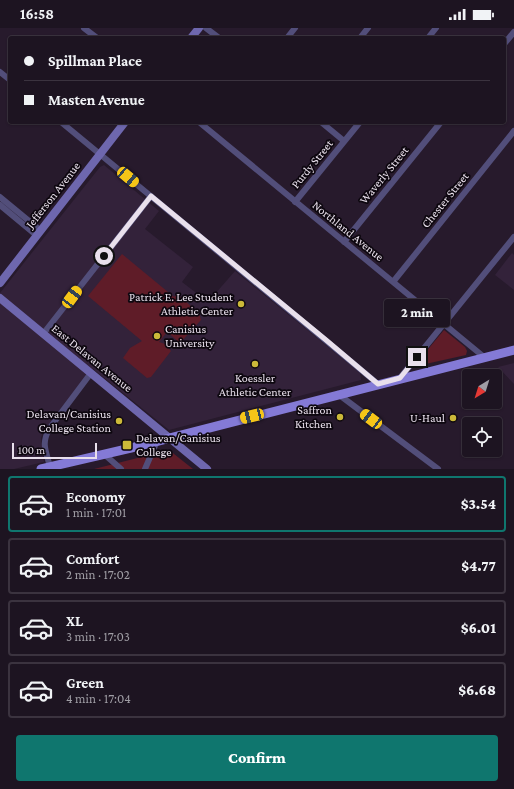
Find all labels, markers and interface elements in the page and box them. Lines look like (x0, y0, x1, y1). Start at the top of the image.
text: 16:58 (20, 6, 54, 22)
text: Spillman Place (48, 53, 142, 69)
text: Masten Avenue (48, 92, 145, 108)
street label: Purdy Street (288, 136, 337, 191)
street label: Waverly Street (357, 143, 412, 207)
street label: Jefferson Avenue (22, 159, 83, 232)
car (115, 165, 141, 189)
street label: Chester Street (418, 169, 472, 231)
street label: Northland Avenue (310, 198, 386, 264)
route start (95, 247, 113, 265)
car (60, 284, 84, 310)
place label: Patrick E. Lee Student Athletic Center (129, 290, 234, 318)
marker: Patrick E. Lee Student Athletic Center (236, 299, 246, 309)
callout: 2 min (384, 299, 450, 327)
text: 2 min (401, 305, 433, 320)
street label: East Delavan Avenue (49, 321, 135, 395)
place label: Canisius University (165, 322, 215, 350)
marker: Canisius University (152, 331, 162, 341)
route end (408, 348, 426, 366)
marker: Koessler Athletic Center (250, 359, 260, 369)
north arrow (462, 369, 502, 409)
map controls (462, 369, 502, 457)
place label: Koessler Athletic Center (219, 371, 292, 399)
place label: Saffron Kitchen (295, 403, 333, 431)
place label: Delavan/Canisius College Station (26, 407, 112, 435)
car (239, 407, 265, 425)
car (358, 407, 384, 431)
place label: U-Haul (410, 411, 445, 425)
marker: Saffron Kitchen (335, 412, 345, 422)
marker: U-Haul (448, 413, 458, 423)
marker: Delavan/Canisius College Station (114, 416, 124, 426)
button: locate (462, 417, 502, 457)
place label: Delavan/Canisius College (136, 431, 221, 459)
marker: Delavan/Canisius College (121, 439, 133, 451)
scale bar (12, 441, 97, 460)
text: 100 m (18, 444, 45, 456)
icon: car (18, 486, 54, 522)
text: Economy (66, 489, 125, 505)
text: $3.54 (461, 496, 496, 512)
text: 1 min · 17:01 (66, 505, 126, 520)
icon: car (18, 548, 54, 584)
text: Comfort (66, 551, 120, 567)
text: $4.77 (461, 558, 496, 574)
text: 2 min · 17:02 (66, 567, 130, 582)
icon: car (18, 610, 54, 646)
text: XL (66, 613, 83, 629)
text: $6.01 (461, 620, 496, 636)
text: 3 min · 17:03 (66, 629, 130, 644)
icon: car (18, 672, 54, 708)
text: Green (66, 675, 104, 691)
text: $6.68 (458, 682, 496, 698)
text: 4 min · 17:04 (66, 691, 131, 706)
button: Confirm (16, 735, 498, 781)

